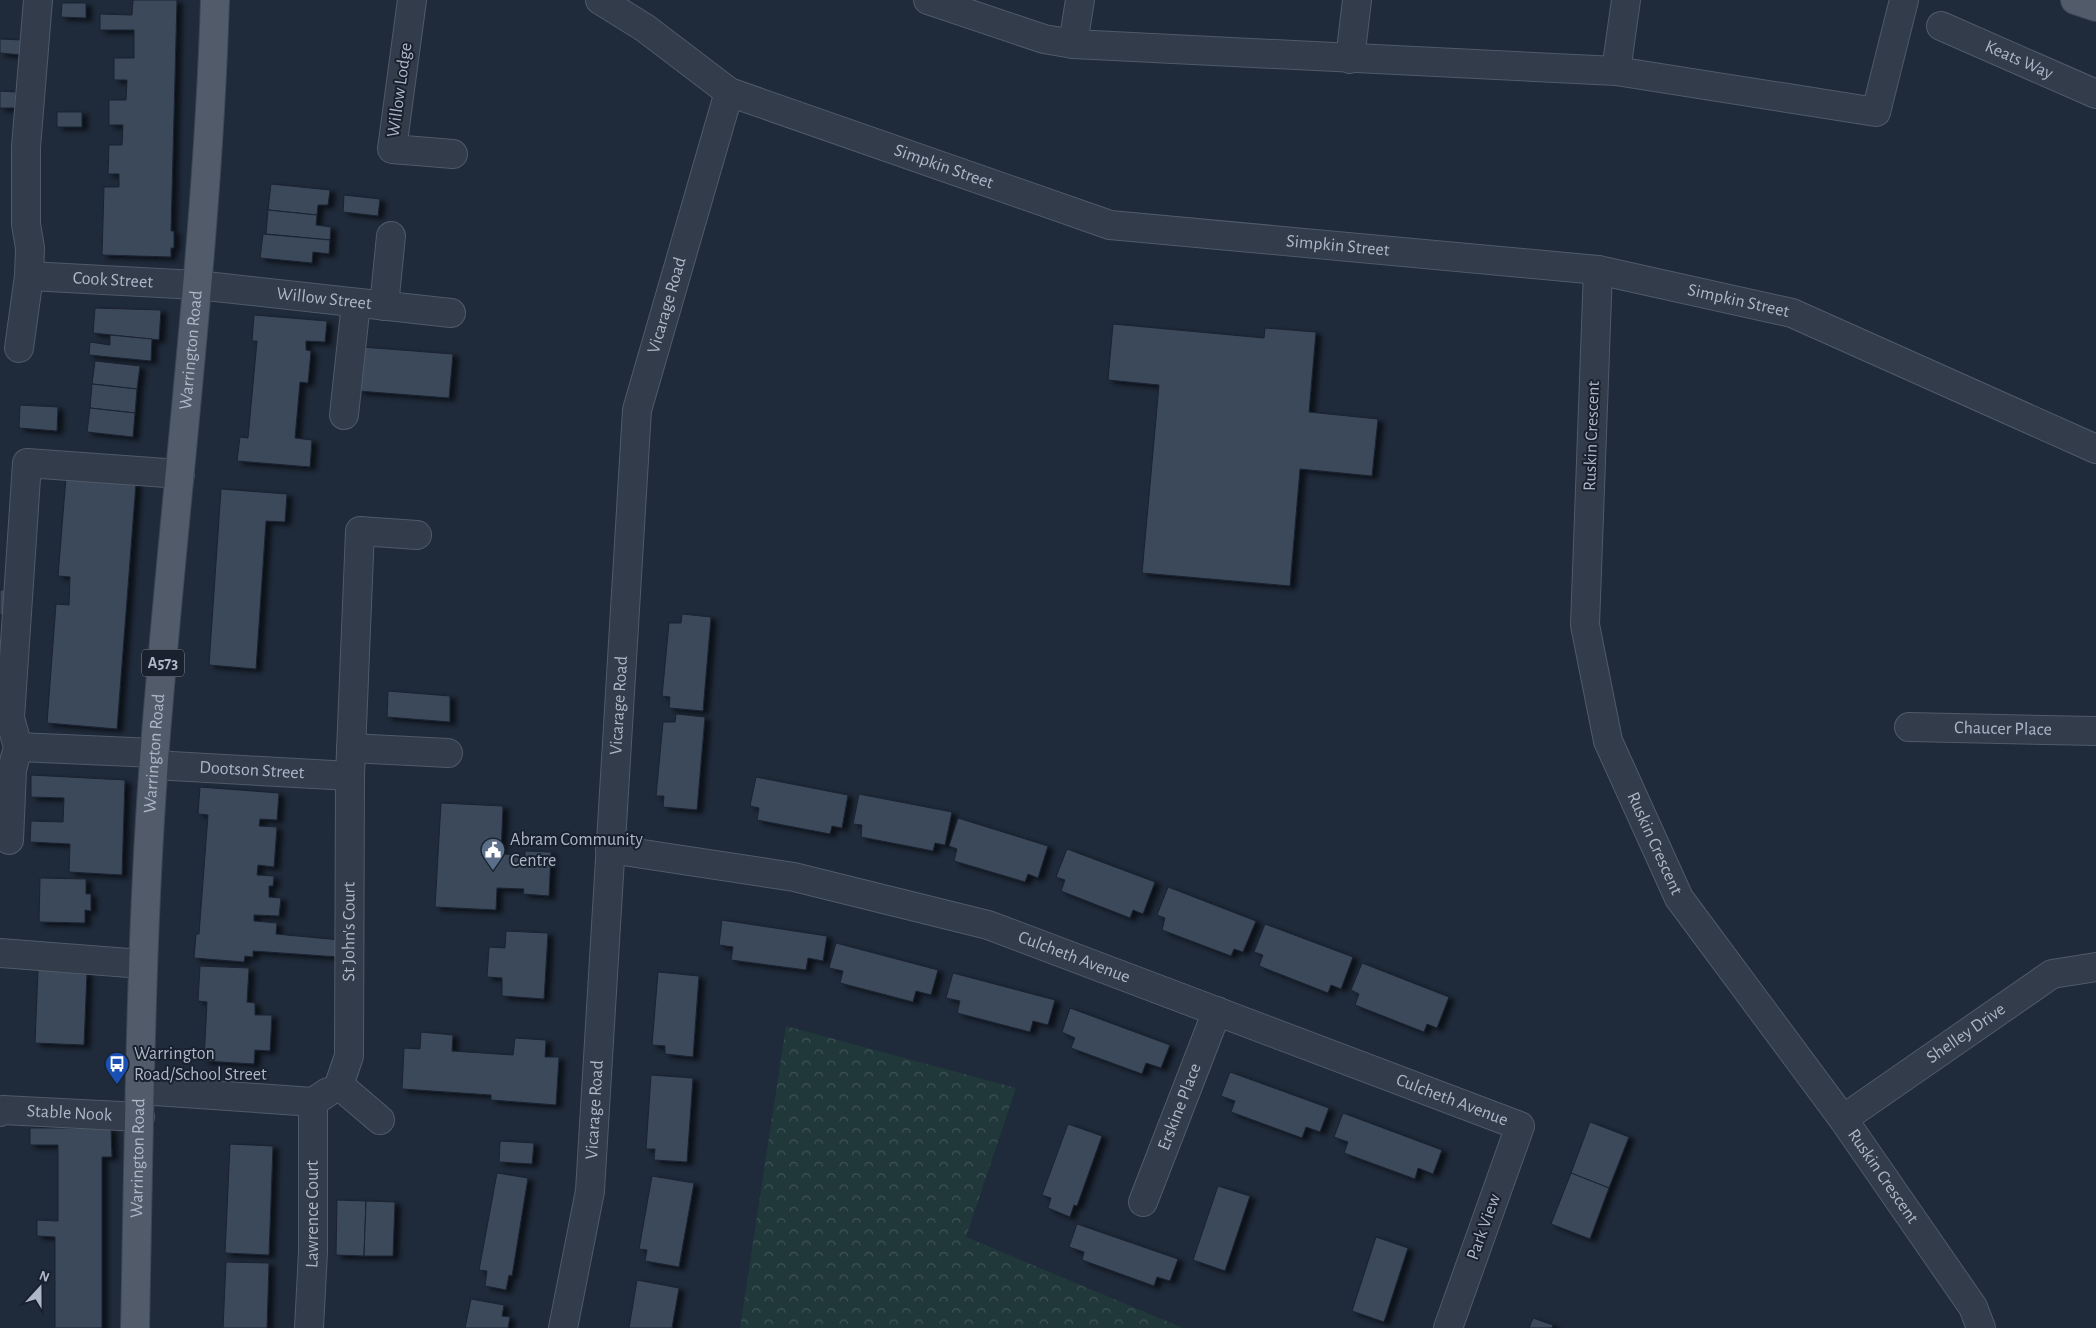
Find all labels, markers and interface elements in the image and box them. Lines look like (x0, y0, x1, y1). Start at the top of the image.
street label: Keats Way (1982, 37, 2056, 83)
street label: Willow Lodge (384, 41, 416, 139)
street label: Simpkin Street (892, 141, 996, 193)
street label: Simpkin Street (1285, 232, 1391, 260)
street label: Vicarage Road (645, 255, 690, 356)
street label: Cook Street (72, 269, 154, 292)
street label: Simpkin Street (1686, 281, 1791, 321)
street label: Willow Street (276, 285, 373, 313)
street label: Warrington Road (177, 290, 206, 411)
street label: Ruskin Crescent (1581, 380, 1603, 491)
road number: A573 (142, 650, 184, 676)
street label: Vicarage Road (607, 655, 631, 756)
street label: Warrington Road (141, 693, 168, 814)
street label: Chaucer Place (1954, 719, 2052, 739)
street label: Dootson Street (199, 759, 305, 782)
street label: Ruskin Crescent (1623, 789, 1685, 898)
place label: Abram Community Centre (510, 831, 643, 870)
public building icon: Abram Community Centre (480, 837, 506, 871)
street label: St John's Court (340, 882, 359, 982)
street label: Culcheth Avenue (1016, 928, 1132, 987)
street label: Shelley Drive (1924, 1000, 2009, 1067)
place label: Warrington Road/School Street (134, 1045, 267, 1084)
bus stop icon: Warrington Road/School Street (104, 1051, 130, 1085)
street label: Vicarage Road (583, 1060, 607, 1160)
street label: Erskine Place (1155, 1061, 1205, 1153)
street label: Culcheth Avenue (1394, 1071, 1510, 1130)
street label: Warrington Road (128, 1098, 148, 1218)
street label: Stable Nook (26, 1102, 113, 1125)
street label: Ruskin Crescent (1844, 1126, 1922, 1227)
street label: Lawrence Court (303, 1160, 322, 1268)
street label: Park View (1464, 1192, 1504, 1262)
north arrow (15, 1263, 65, 1313)
text: N (37, 1269, 51, 1285)

